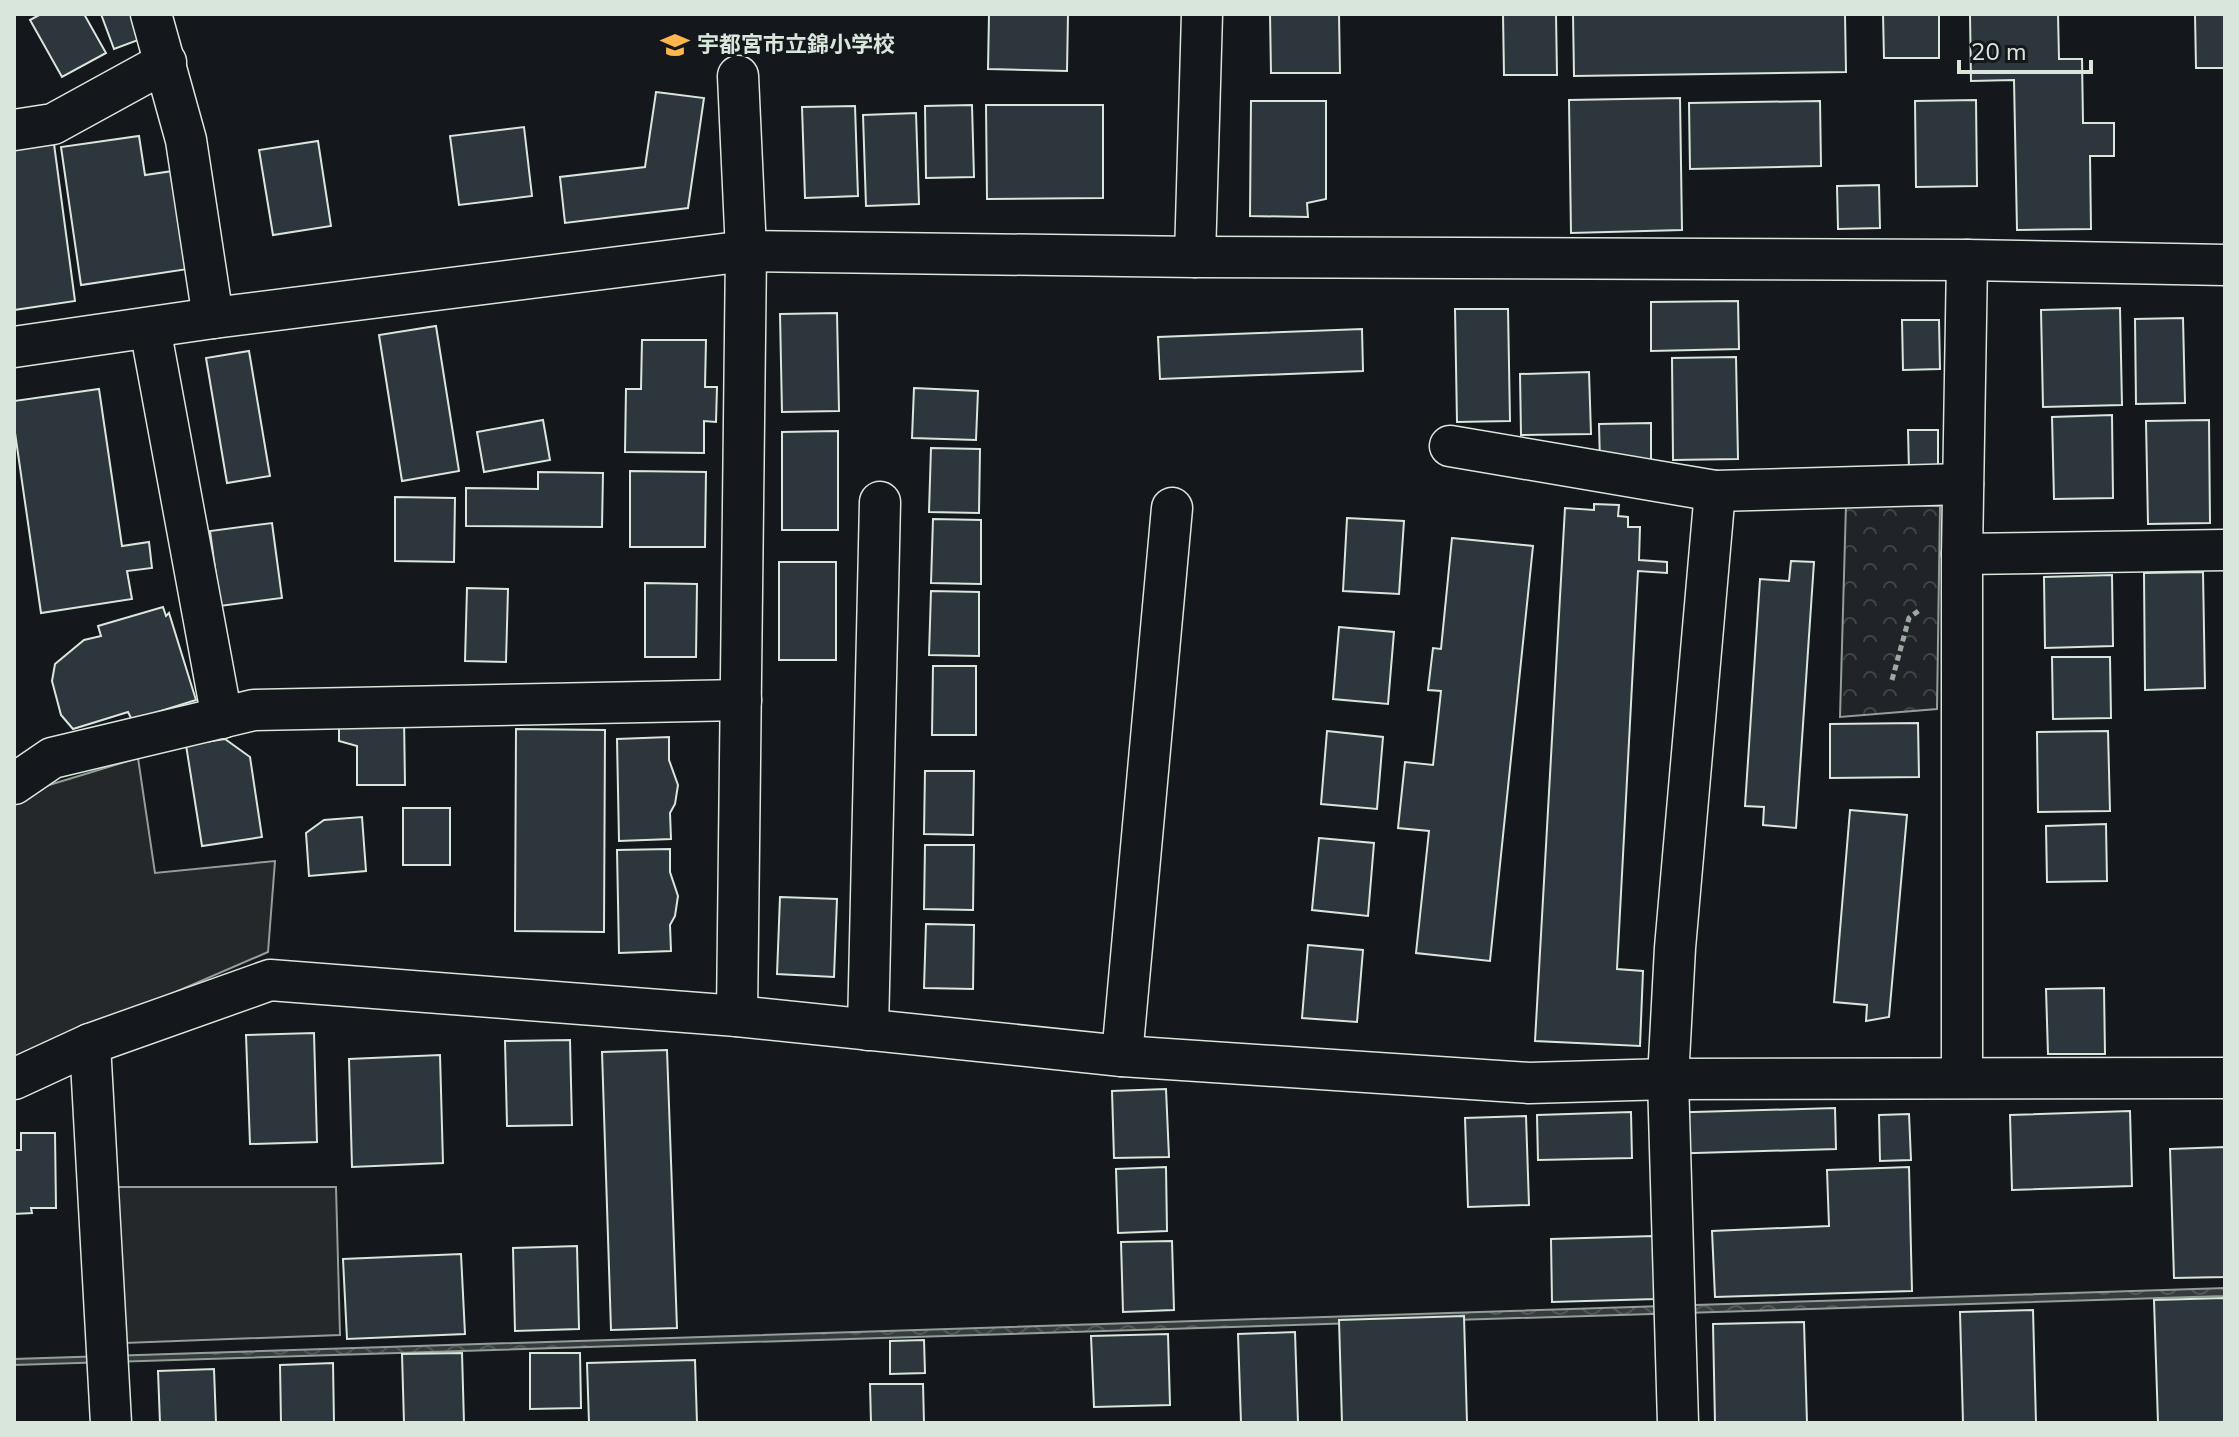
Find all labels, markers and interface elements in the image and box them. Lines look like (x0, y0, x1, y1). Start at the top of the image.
scale bar (1959, 24, 2091, 74)
school or university icon: 宇都宮市立錦小学校 (660, 30, 690, 60)
place label: 宇都宮市立錦小学校 (697, 30, 895, 60)
text: 20 m (1971, 36, 2027, 68)

